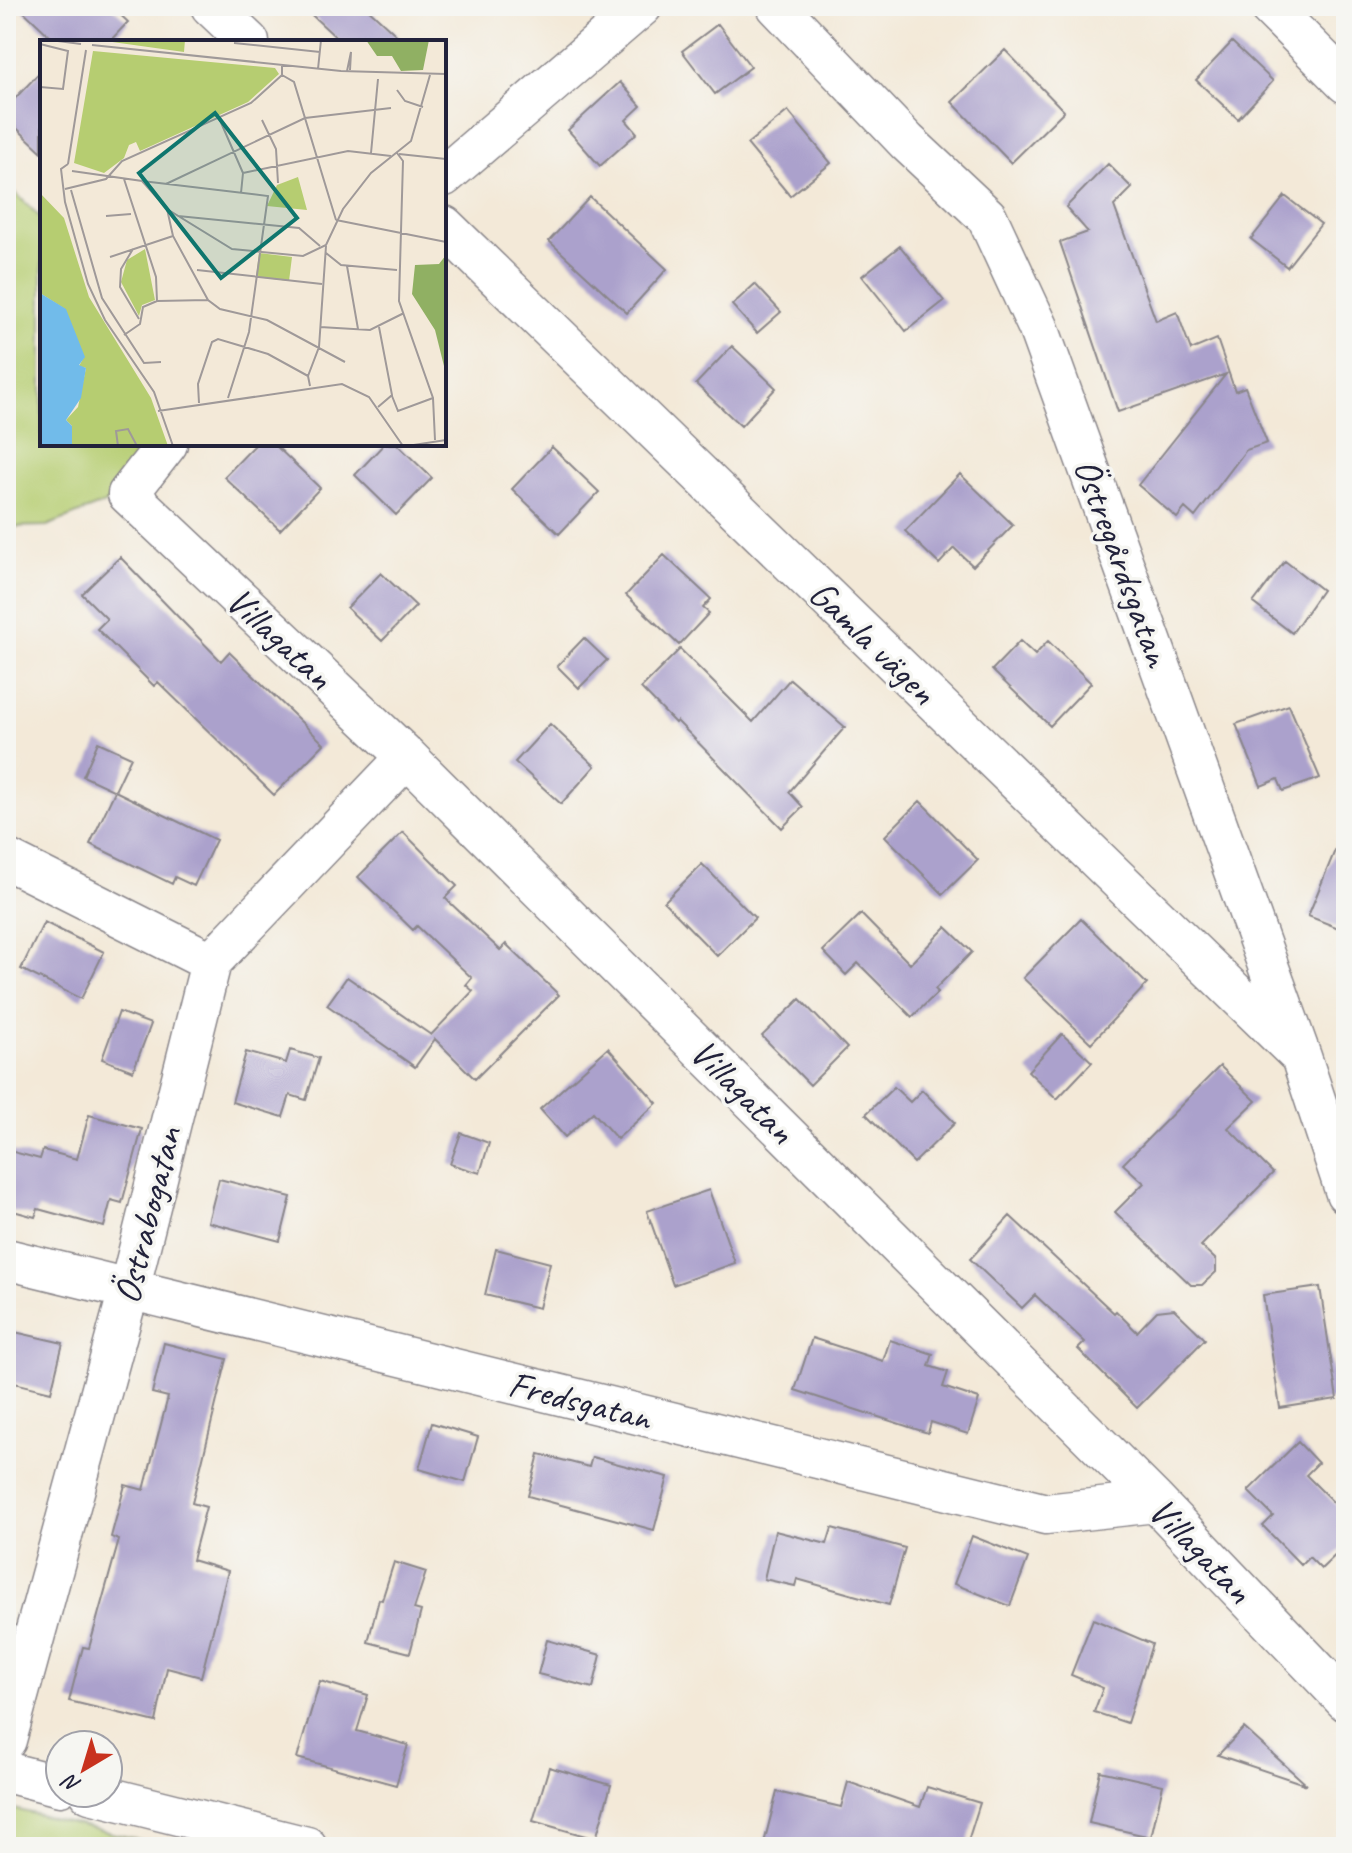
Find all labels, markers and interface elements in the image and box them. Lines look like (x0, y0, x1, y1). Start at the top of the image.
inset map (40, 40, 446, 446)
street label: Östregårdsgatan (1063, 452, 1182, 674)
street label: Gamla vägen (799, 570, 947, 715)
street label: Villagatan (216, 577, 344, 700)
street label: Villagatan (680, 1029, 806, 1154)
street label: Östrabogatan (103, 1120, 193, 1308)
street label: Fredsgatan (504, 1360, 658, 1441)
street label: Villagatan (1139, 1488, 1263, 1614)
north arrow (44, 1729, 124, 1809)
text: N (56, 1767, 86, 1799)

